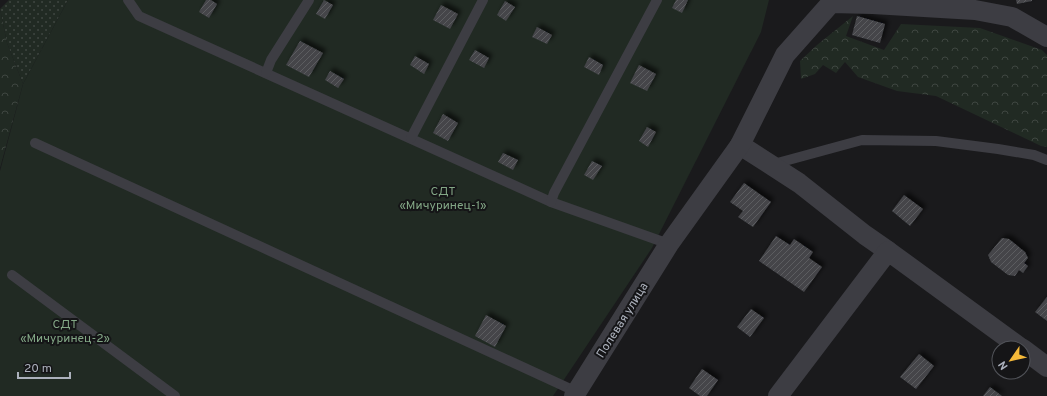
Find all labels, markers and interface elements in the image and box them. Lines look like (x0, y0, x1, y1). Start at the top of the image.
park label: СДТ «Мичуринец-1» (400, 184, 486, 214)
street label: Полевая улица (593, 280, 652, 361)
park label: СДТ «Мичуринец-2» (20, 317, 110, 347)
north arrow (991, 340, 1031, 380)
scale bar (18, 354, 70, 380)
text: N (996, 358, 1012, 372)
text: 20 m (24, 361, 52, 377)

